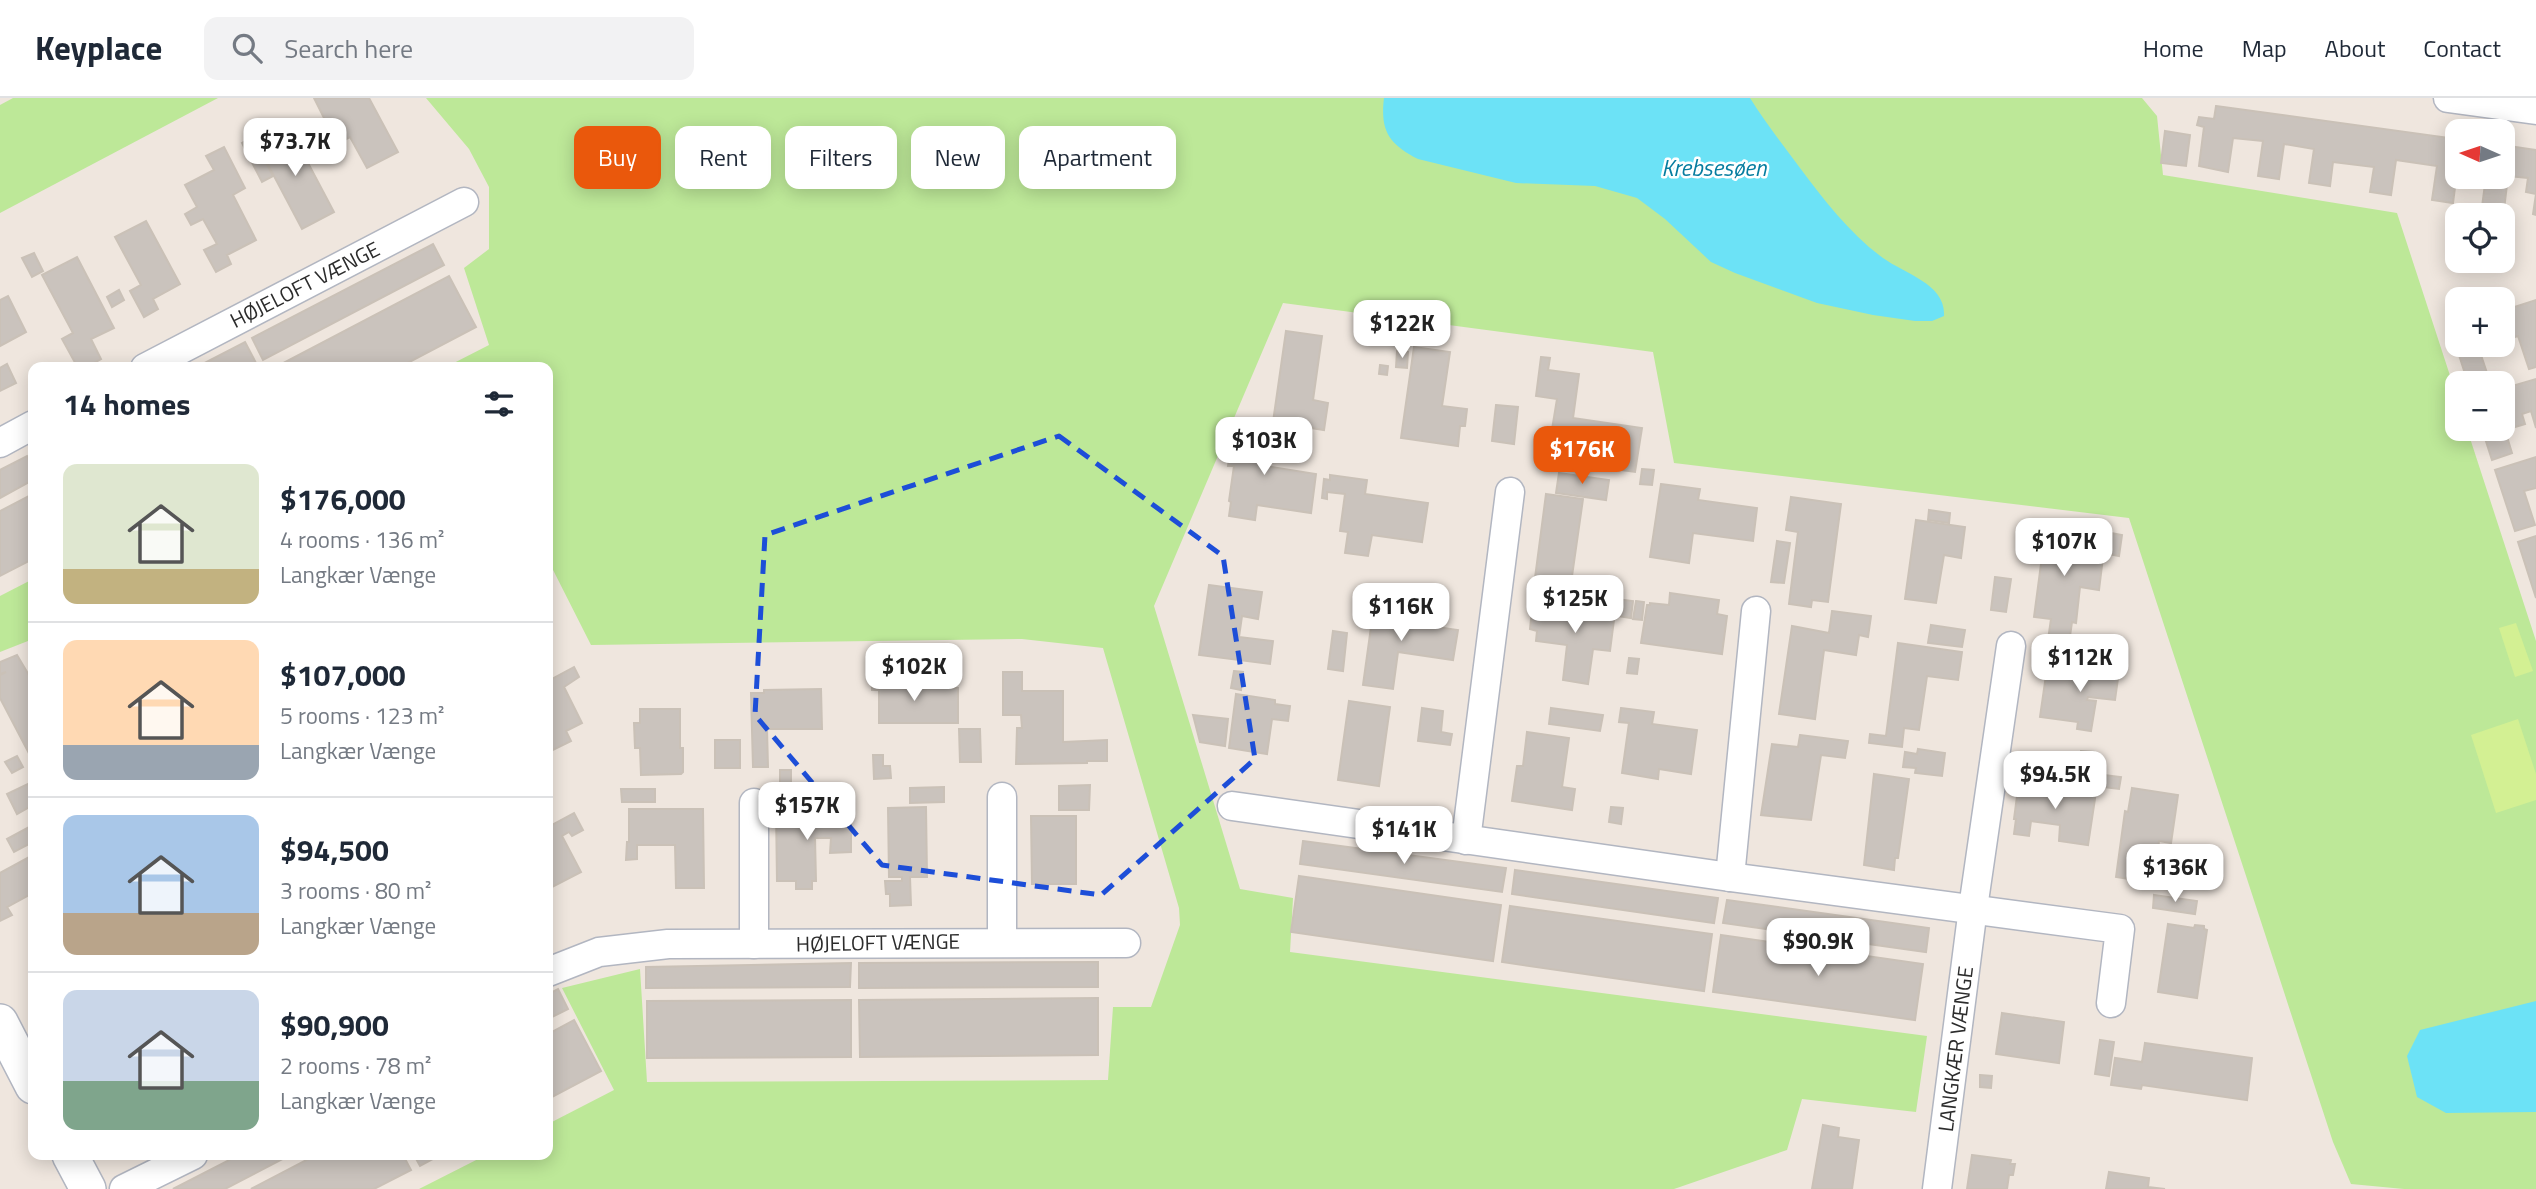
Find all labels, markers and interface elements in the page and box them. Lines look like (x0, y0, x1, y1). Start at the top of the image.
search box (204, 17, 694, 80)
text: Keyplace (35, 23, 162, 73)
icon: search (228, 29, 266, 67)
text: Search here (284, 29, 413, 68)
text: Home (2143, 30, 2204, 66)
text: Map (2242, 30, 2287, 66)
text: About (2325, 30, 2385, 66)
text: Contact (2423, 30, 2501, 66)
pin: $73.7K (238, 118, 352, 178)
north arrow (2445, 119, 2515, 189)
map controls (2445, 119, 2515, 441)
text: $73.7K (259, 123, 331, 158)
chip: Buy (574, 126, 661, 189)
chip: Rent (675, 126, 771, 189)
chip: Filters (785, 126, 897, 189)
chip: New (911, 126, 1005, 189)
chip: Apartment (1019, 126, 1176, 189)
water label: Krebsesøen (1662, 150, 1767, 185)
button: locate (2445, 203, 2515, 273)
street label: HØJELOFT VÆNGE (224, 233, 385, 336)
button: + (2445, 287, 2515, 357)
pin: $122K (1353, 300, 1451, 360)
text: $122K (1369, 305, 1435, 340)
button: − (2445, 371, 2515, 441)
text: 14 homes (63, 381, 190, 427)
icon: filters (480, 385, 518, 423)
pin: $103K (1215, 418, 1313, 477)
text: $103K (1231, 422, 1297, 457)
pin: $176K (1533, 426, 1631, 486)
text: $176K (1549, 431, 1615, 466)
text: $176,000 (280, 476, 406, 522)
icon: home (119, 492, 203, 576)
pin: $107K (2015, 518, 2113, 578)
text: 4 rooms · 136 m² (280, 522, 444, 557)
text: $107K (2031, 523, 2097, 558)
text: Langkær Vænge (280, 557, 436, 592)
pin: $125K (1526, 575, 1624, 635)
text: $125K (1542, 580, 1608, 615)
pin: $116K (1352, 584, 1450, 643)
text: $116K (1368, 588, 1434, 623)
pin: $112K (2031, 634, 2129, 694)
text: $112K (2047, 639, 2113, 674)
pin: $102K (865, 644, 963, 703)
text: $102K (881, 648, 947, 683)
text: $107,000 (280, 652, 406, 698)
icon: home (119, 668, 203, 752)
text: 5 rooms · 123 m² (280, 698, 444, 733)
text: Langkær Vænge (280, 733, 436, 768)
pin: $94.5K (1998, 752, 2112, 811)
text: $94.5K (2019, 756, 2091, 791)
pin: $157K (758, 782, 856, 842)
text: $157K (774, 787, 840, 822)
pin: $141K (1355, 806, 1453, 866)
text: $141K (1371, 811, 1437, 846)
text: $94,500 (280, 827, 389, 873)
icon: home (119, 843, 203, 927)
pin: $136K (2126, 844, 2224, 904)
text: $136K (2142, 849, 2208, 884)
text: 3 rooms · 80 m² (280, 873, 431, 908)
text: Langkær Vænge (280, 908, 436, 943)
pin: $90.9K (1761, 918, 1875, 978)
text: $90.9K (1782, 923, 1854, 958)
street label: HØJELOFT VÆNGE (796, 925, 960, 959)
street label: LANGKÆR VÆNGE (1929, 964, 1981, 1133)
text: $90,900 (280, 1002, 389, 1048)
icon: home (119, 1018, 203, 1102)
text: 2 rooms · 78 m² (280, 1048, 431, 1083)
text: Langkær Vænge (280, 1083, 436, 1118)

